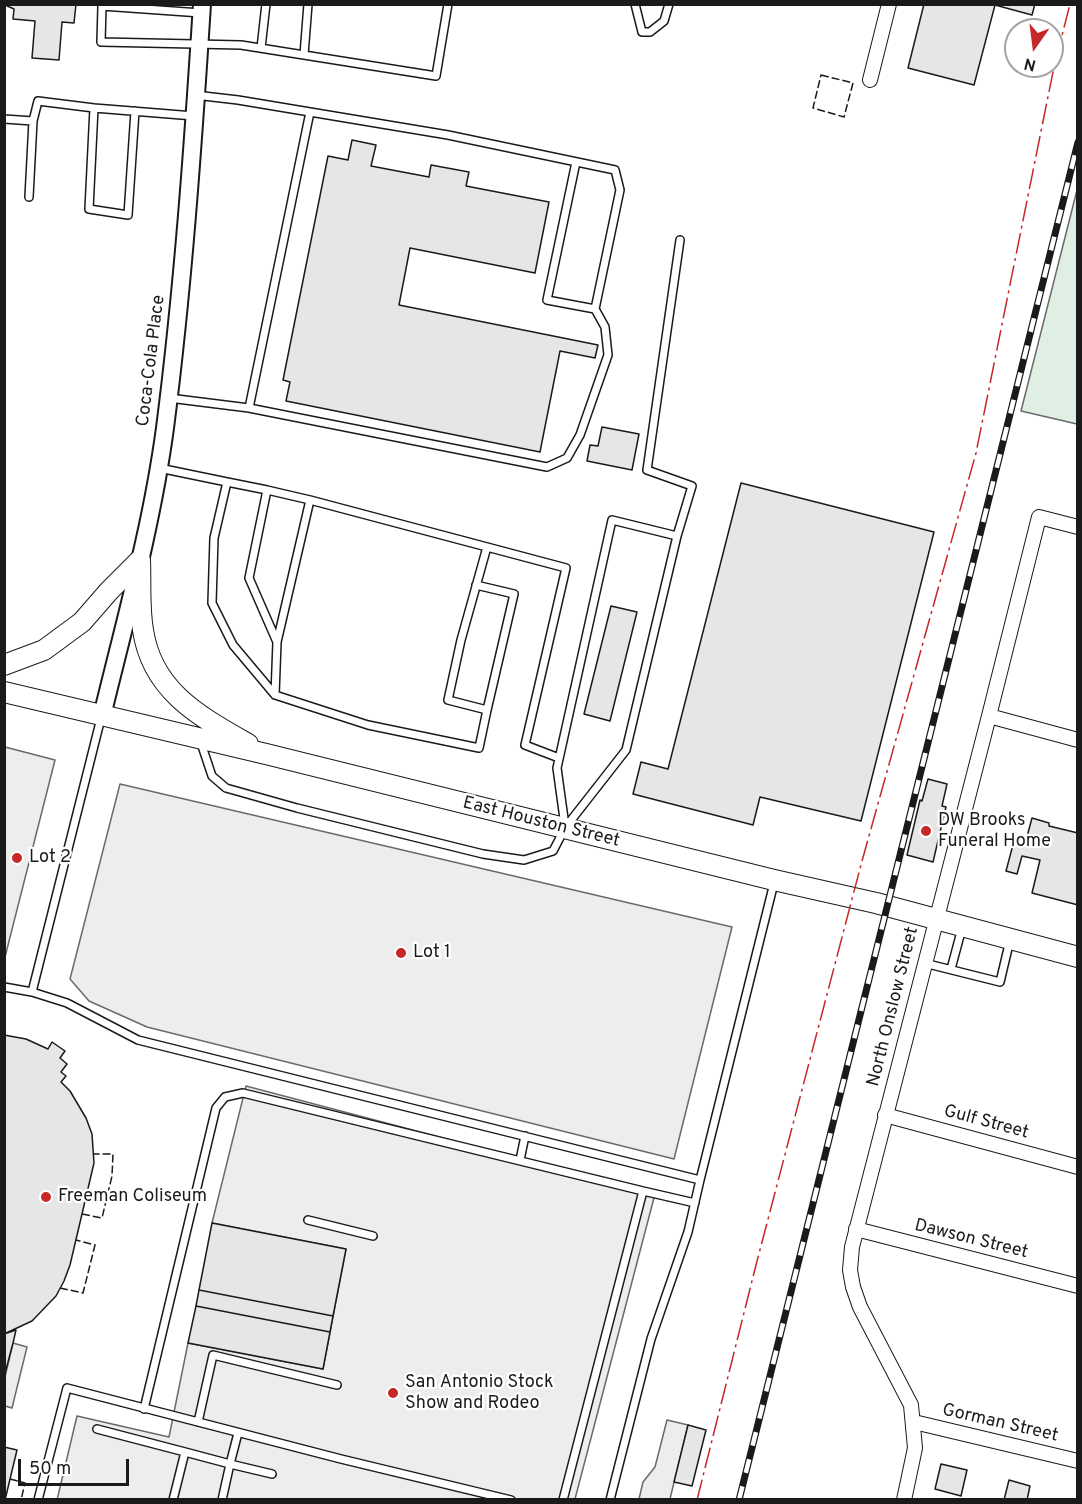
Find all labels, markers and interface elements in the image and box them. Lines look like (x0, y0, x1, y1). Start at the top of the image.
north arrow (1004, 18, 1064, 78)
text: N (1022, 52, 1038, 75)
street label: Coca-Cola Place (133, 294, 171, 428)
street label: East Houston Street (460, 793, 622, 853)
place label: DW Brooks Funeral Home (938, 810, 1051, 852)
marker: DW Brooks Funeral Home (919, 824, 933, 838)
place label: Lot 2 (29, 847, 71, 869)
marker: Lot 2 (10, 851, 24, 865)
street label: North Onslow Street (864, 925, 924, 1089)
place label: Lot 1 (413, 942, 451, 964)
marker: Lot 1 (394, 946, 408, 960)
street label: Gulf Street (941, 1101, 1031, 1145)
place label: Freeman Coliseum (58, 1186, 207, 1208)
marker: Freeman Coliseum (39, 1190, 53, 1204)
street label: Dawson Street (912, 1215, 1030, 1265)
place label: San Antonio Stock Show and Rodeo (405, 1372, 554, 1414)
marker: San Antonio Stock Show and Rodeo (386, 1386, 400, 1400)
street label: Gorman Street (940, 1400, 1060, 1448)
scale bar (21, 1447, 132, 1485)
text: 50 m (29, 1458, 71, 1481)

